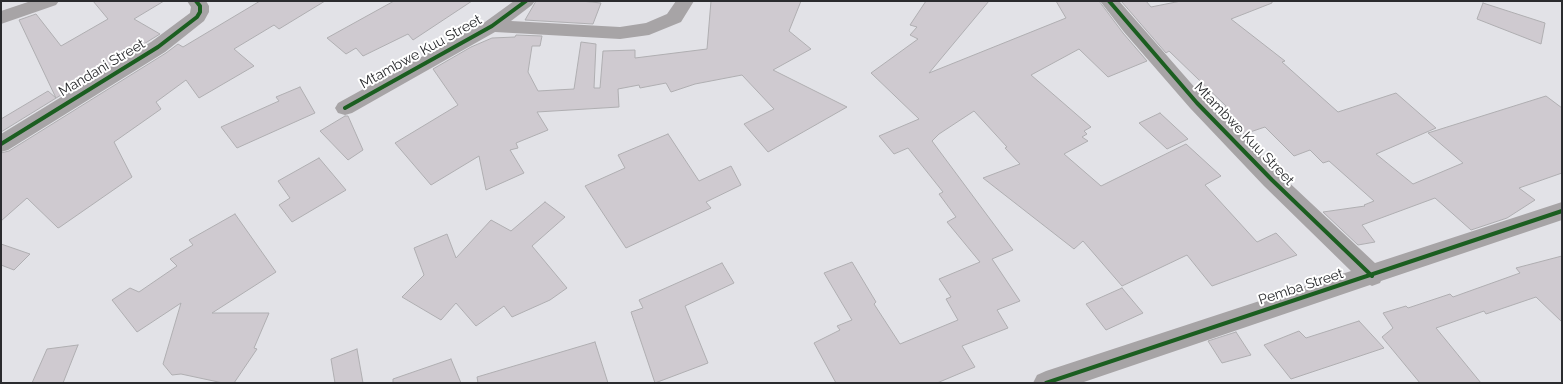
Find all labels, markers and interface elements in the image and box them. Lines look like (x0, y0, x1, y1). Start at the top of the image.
street label: Mtambwe Kuu Street (357, 12, 485, 92)
street label: Mandani Street (56, 36, 148, 100)
street label: Mtambwe Kuu Street (1191, 79, 1297, 189)
street label: Pemba Street (1256, 265, 1346, 309)

